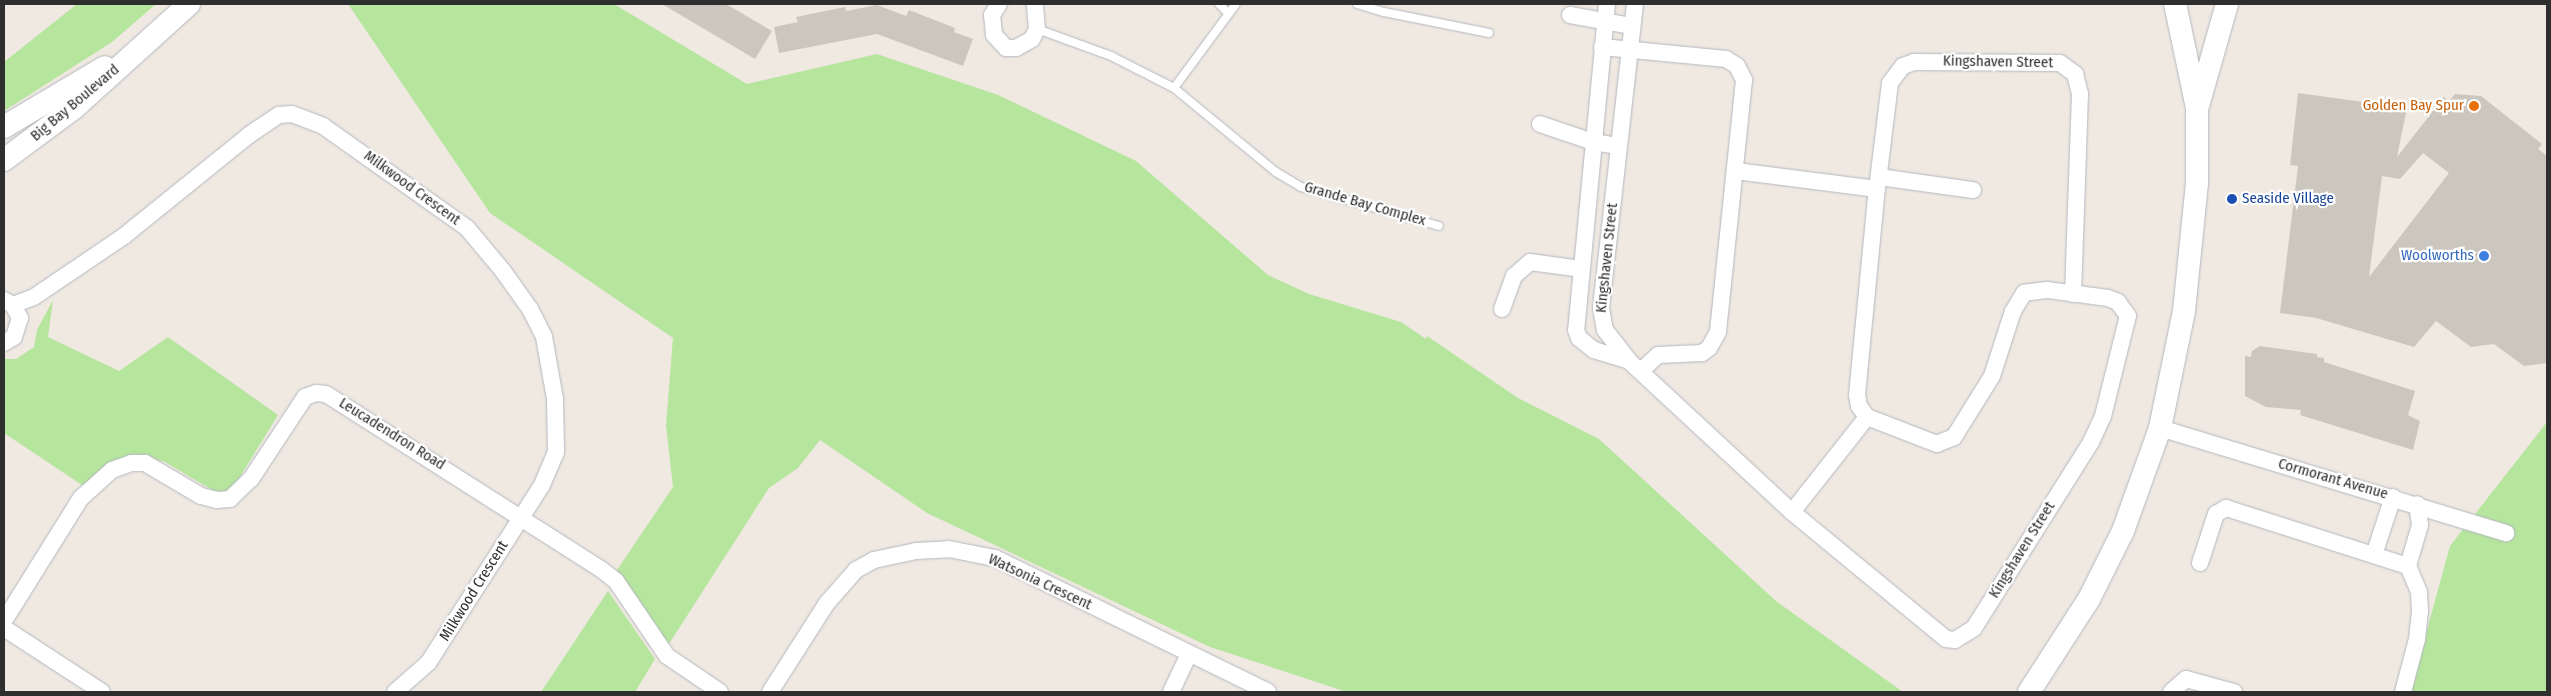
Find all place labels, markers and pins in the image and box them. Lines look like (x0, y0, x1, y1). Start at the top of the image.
place label: Golden Bay Spur (2363, 97, 2464, 115)
marker: Golden Bay Spur (2468, 100, 2480, 112)
place label: Seaside Village (2242, 190, 2334, 208)
marker: Seaside Village (2226, 193, 2238, 205)
place label: Woolworths (2401, 247, 2474, 265)
marker: Woolworths (2478, 250, 2490, 262)

